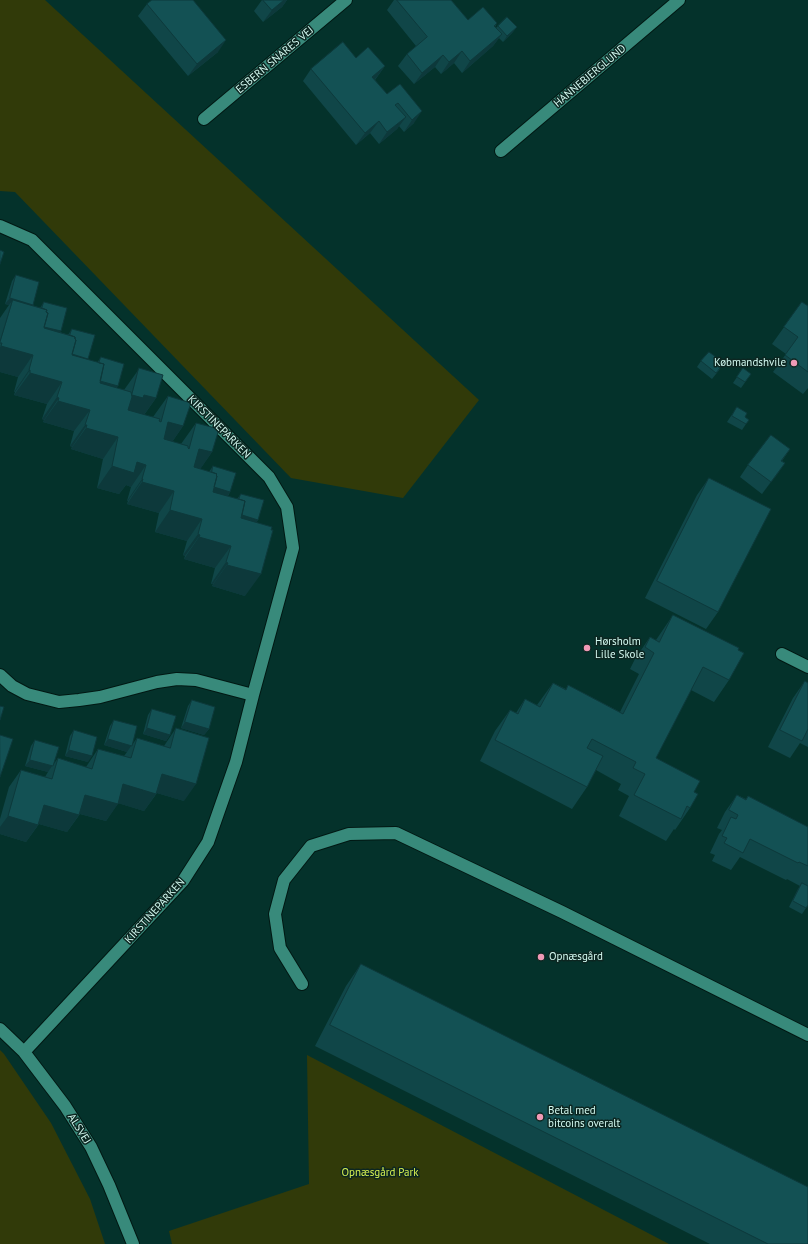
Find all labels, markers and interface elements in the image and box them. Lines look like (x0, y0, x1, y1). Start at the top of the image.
street label: ESBERN SNARES VEJ (234, 24, 316, 96)
street label: HANNEBJERGLUND (551, 42, 629, 110)
place label: Købmandshvile (714, 356, 786, 370)
marker: Købmandshvile (789, 358, 799, 368)
street label: KIRSTINEPARKEN (185, 393, 253, 461)
place label: Hørsholm Lille Skole (595, 635, 644, 661)
marker: Hørsholm Lille Skole (582, 643, 592, 653)
street label: KIRSTINEPARKEN (122, 876, 188, 946)
place label: Opnæsgård (549, 950, 603, 964)
marker: Opnæsgård (536, 952, 546, 962)
place label: Betal med bitcoins overalt (548, 1104, 620, 1130)
street label: ALSVEJ (65, 1111, 93, 1147)
marker: Betal med bitcoins overalt (535, 1112, 545, 1122)
park label: Opnæsgård Park (341, 1166, 419, 1180)

